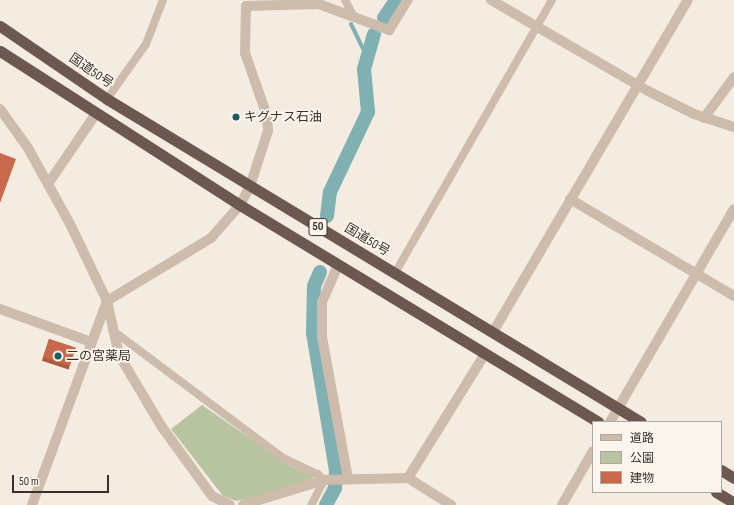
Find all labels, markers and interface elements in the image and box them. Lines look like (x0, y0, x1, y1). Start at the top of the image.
street label: 国道50号 (66, 51, 116, 91)
place label: キグナス石油 (244, 109, 322, 125)
marker: キグナス石油 (231, 112, 241, 122)
road number: 50 (308, 217, 328, 237)
street label: 国道50号 (342, 220, 392, 260)
place label: 二の宮薬局 (66, 348, 131, 364)
marker: 二の宮薬局 (53, 351, 63, 361)
legend (592, 421, 722, 493)
text: 道路 (630, 431, 654, 446)
text: 公園 (630, 451, 654, 466)
scale bar (14, 467, 111, 493)
text: 建物 (630, 471, 654, 486)
text: 50 m (19, 474, 39, 489)

